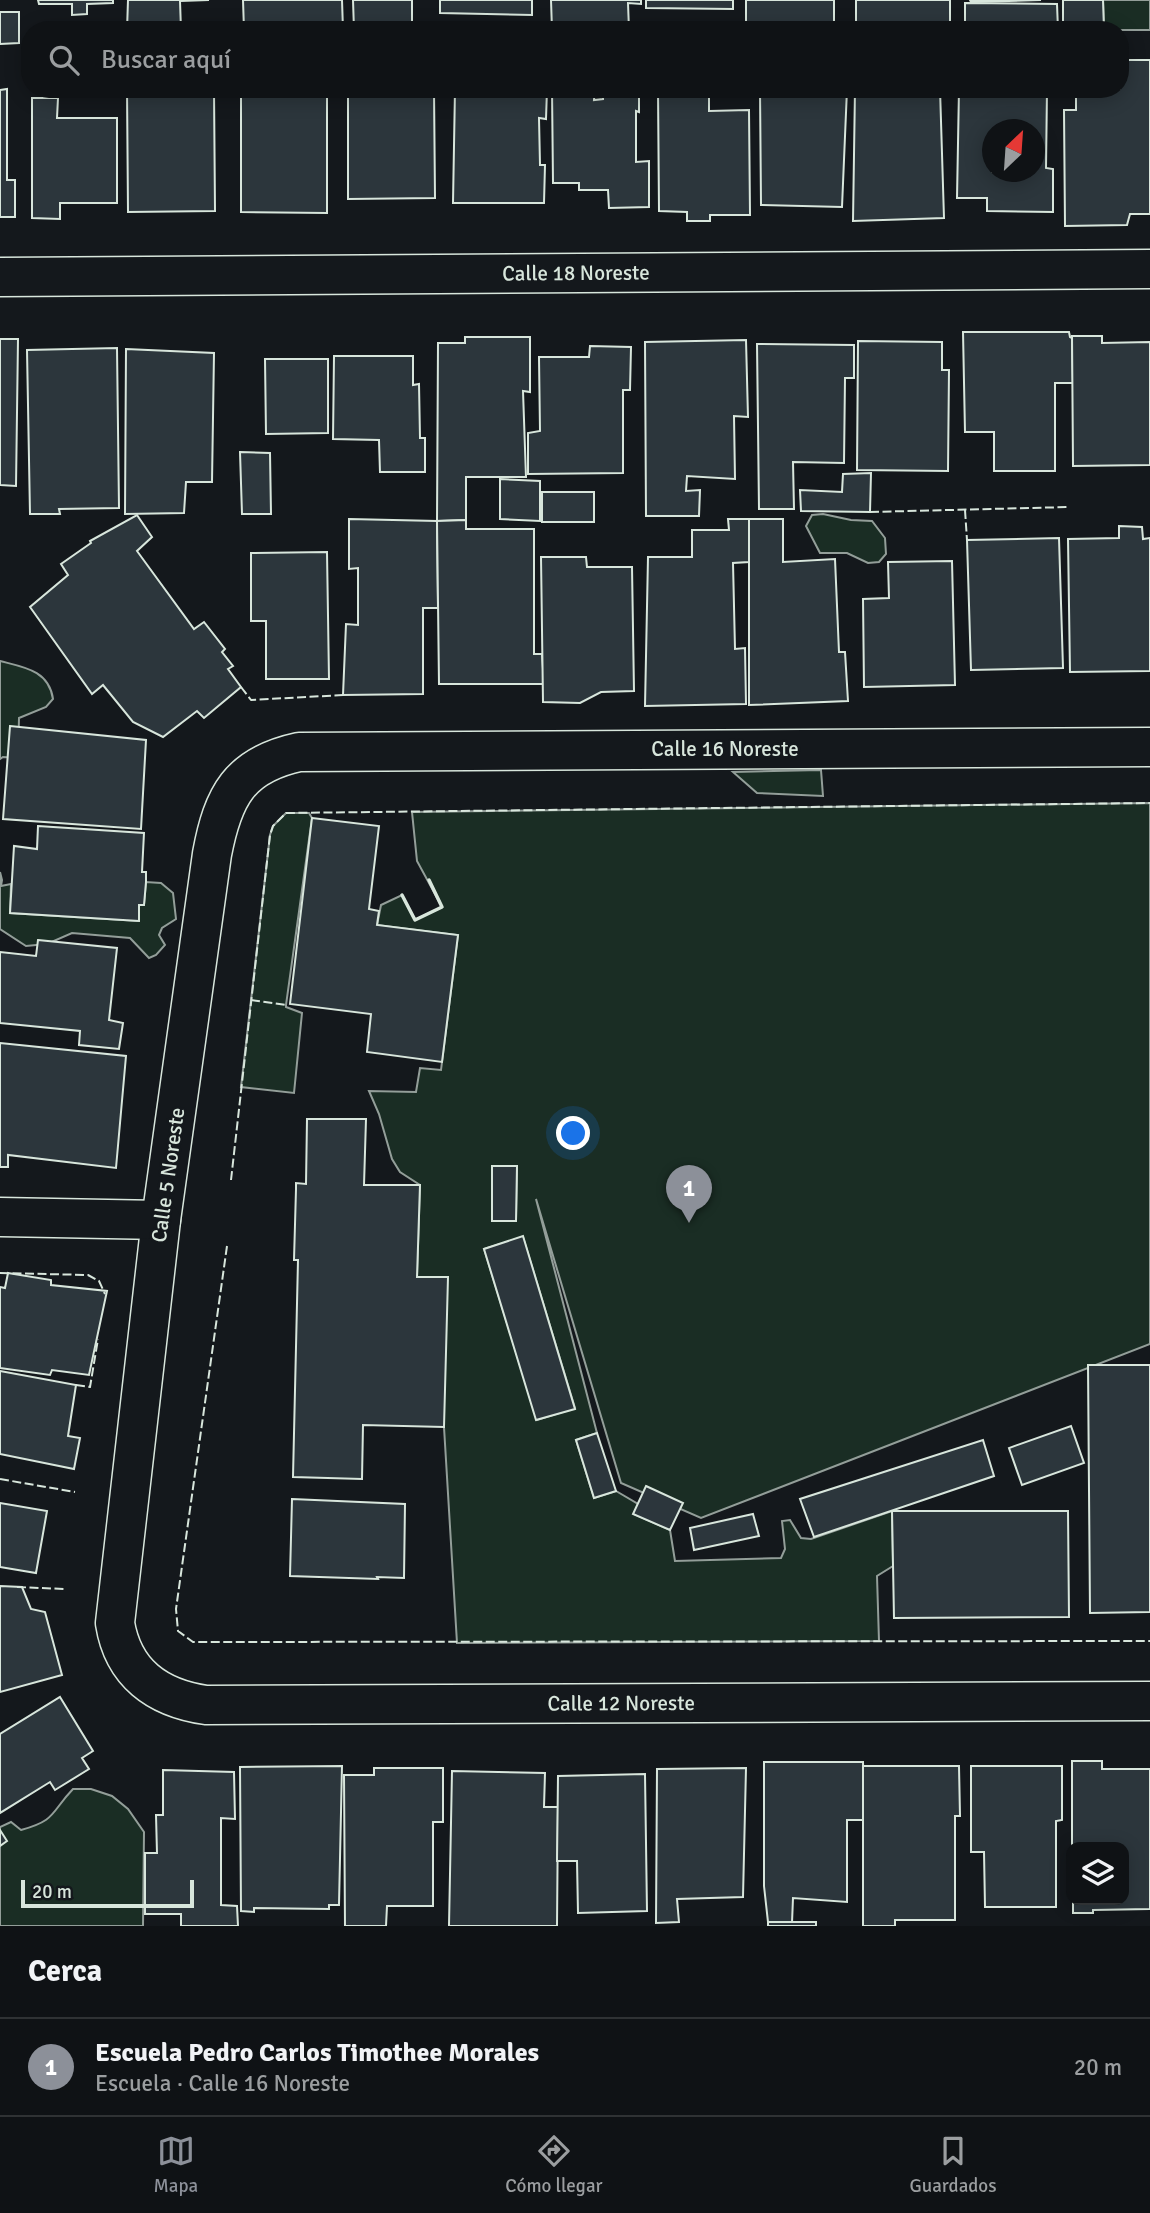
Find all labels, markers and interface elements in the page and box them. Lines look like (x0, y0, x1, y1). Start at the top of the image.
search box (21, 21, 1129, 98)
icon: search (45, 41, 83, 79)
text: Buscar aquí (101, 44, 231, 76)
north arrow (982, 119, 1045, 182)
street label: Calle 18 Noreste (502, 259, 650, 287)
street label: Calle 16 Noreste (651, 736, 799, 762)
street label: Calle 5 Noreste (146, 1106, 190, 1244)
your location (556, 1116, 590, 1150)
pin: 1 (666, 1165, 712, 1223)
street label: Calle 12 Noreste (547, 1690, 695, 1717)
map controls (1066, 1842, 1129, 1905)
button: layers (1066, 1842, 1129, 1905)
scale bar (21, 1877, 194, 1909)
text: 20 m (32, 1880, 72, 1904)
text: Cerca (28, 1953, 102, 1990)
text: Escuela Pedro Carlos Timothee Morales (95, 2037, 539, 2069)
text: 1 (45, 2053, 57, 2082)
text: 20 m (1074, 2053, 1122, 2082)
text: Escuela · Calle 16 Noreste (95, 2069, 350, 2098)
tab: Mapa (154, 2132, 198, 2198)
tab: Cómo llegar (505, 2132, 603, 2198)
tab: Guardados (910, 2132, 996, 2198)

